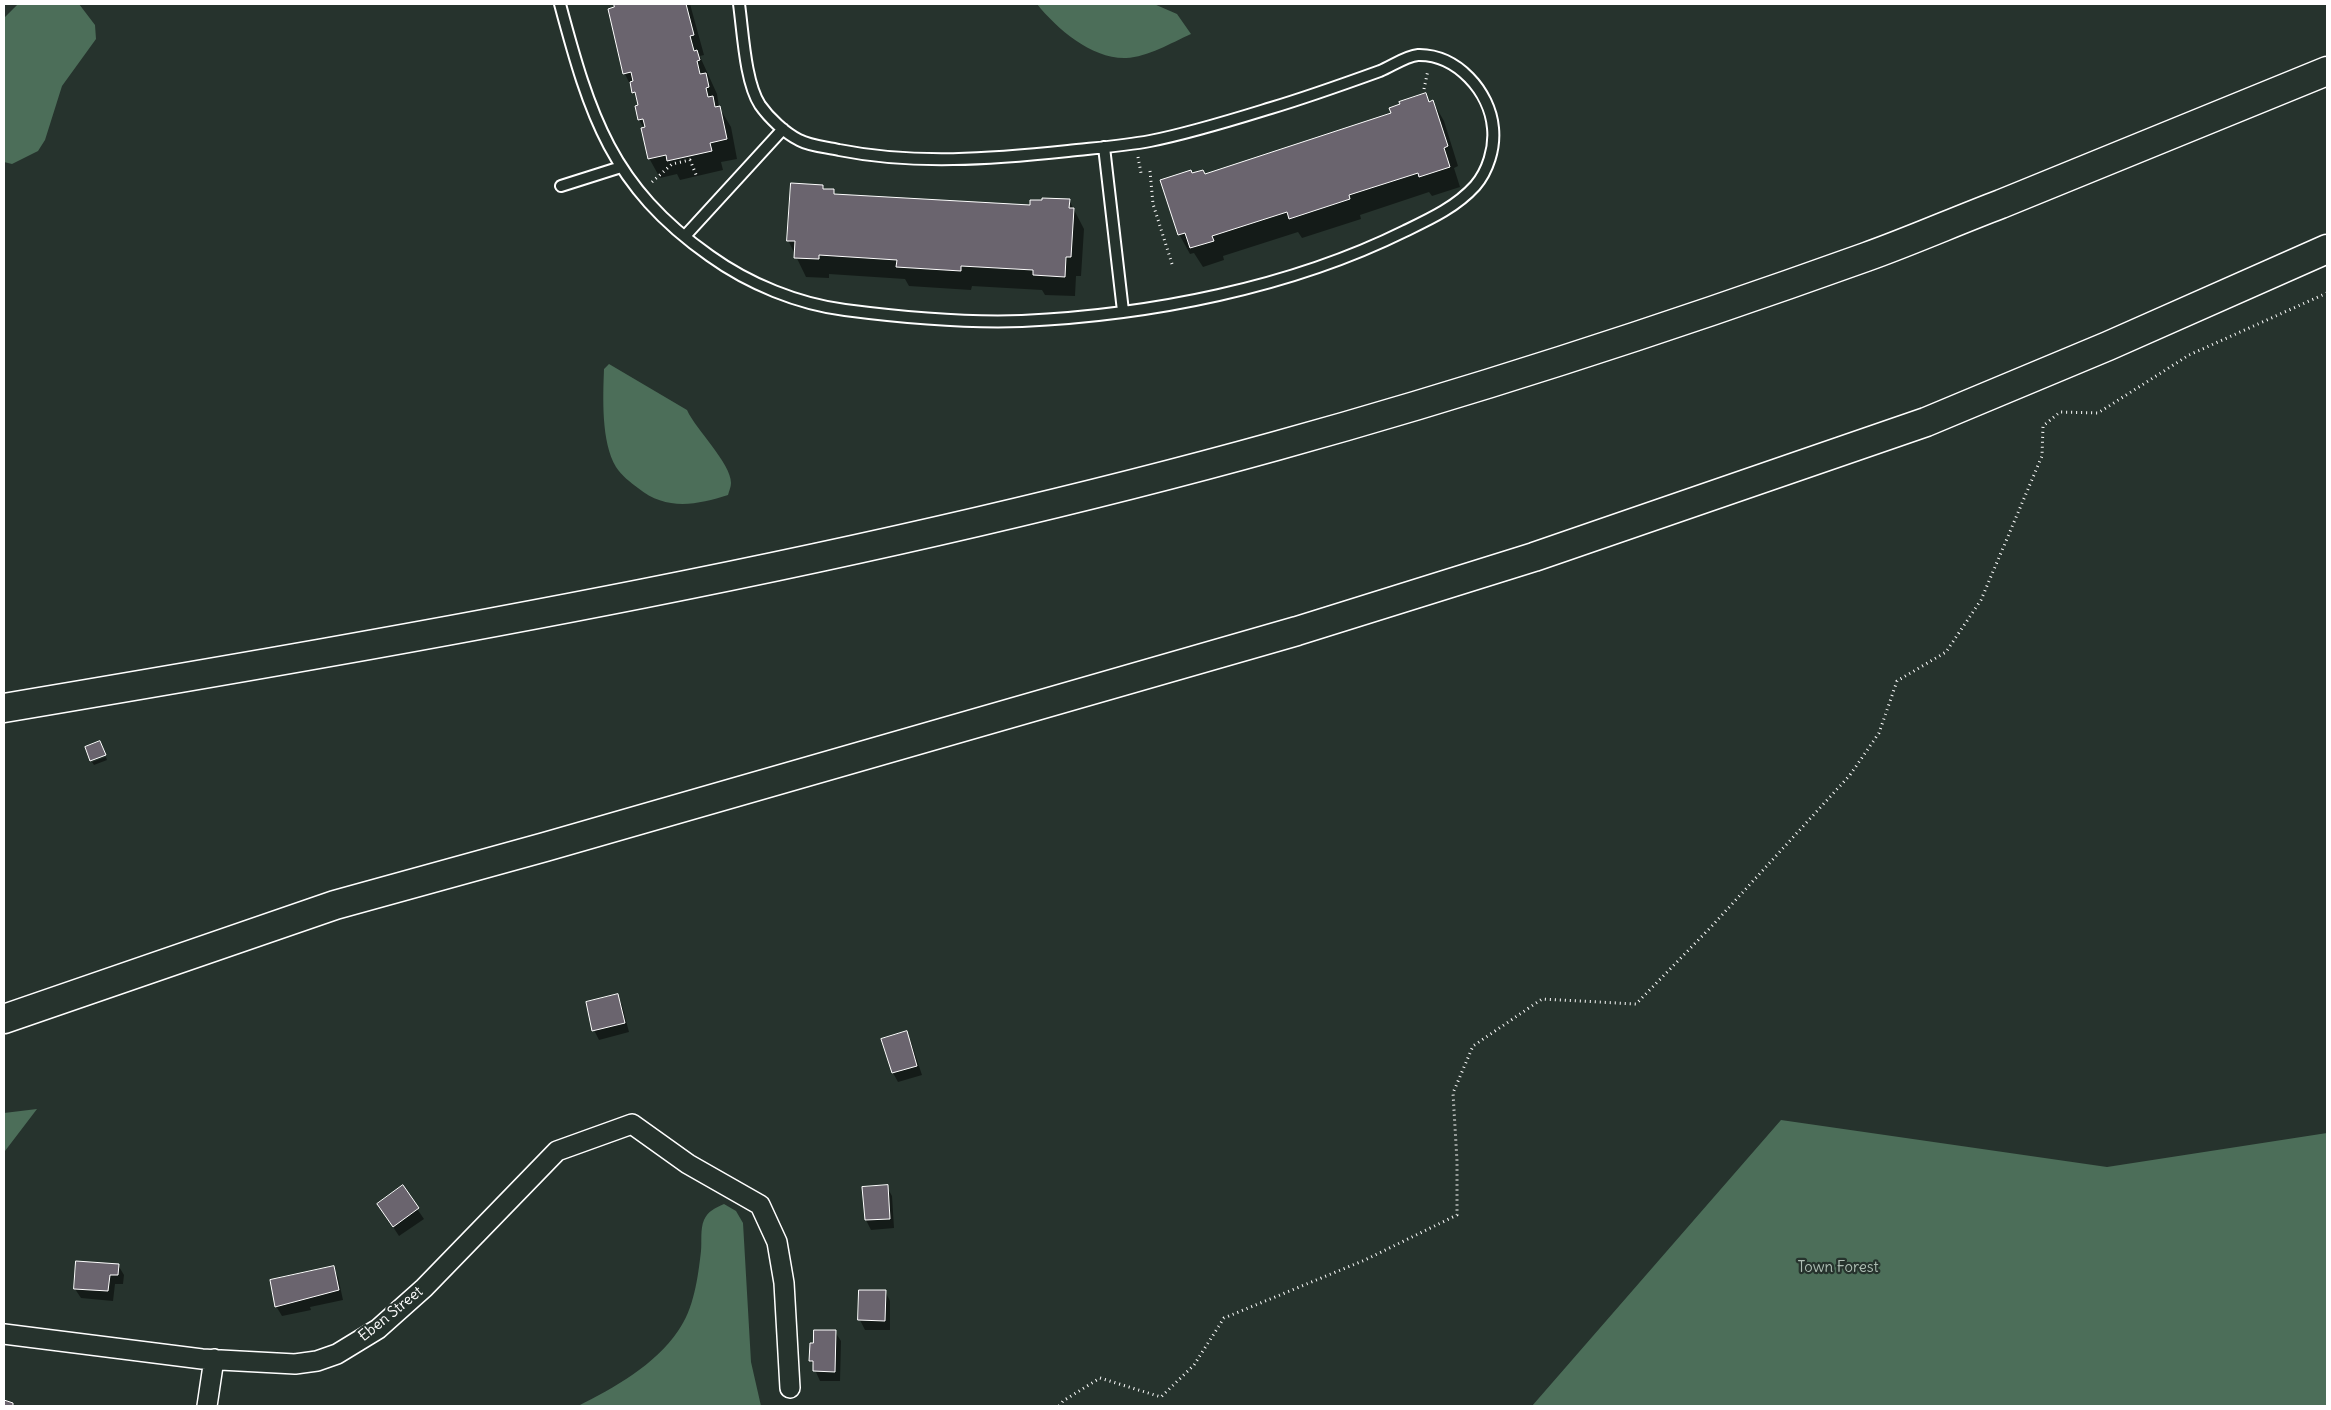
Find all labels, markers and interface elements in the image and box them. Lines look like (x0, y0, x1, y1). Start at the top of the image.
park label: Town Forest (1797, 1259, 1879, 1277)
street label: Eben Street (355, 1283, 427, 1345)

